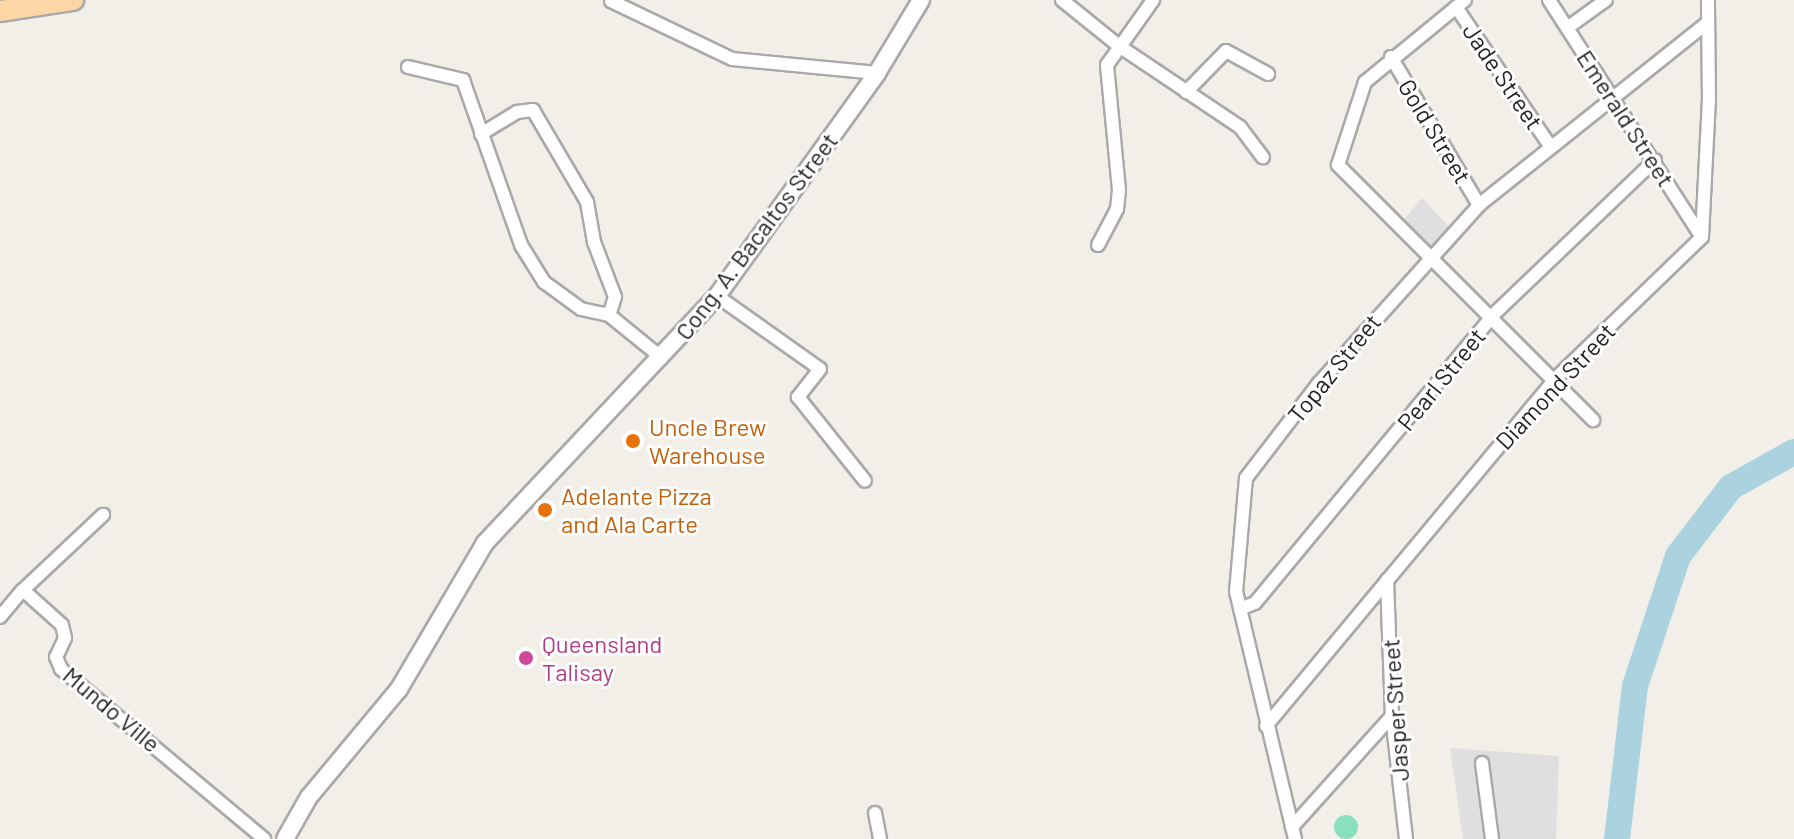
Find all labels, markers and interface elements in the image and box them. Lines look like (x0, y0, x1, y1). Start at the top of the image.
street label: Jade Street (1457, 17, 1549, 135)
street label: Emerald Street (1571, 44, 1681, 192)
street label: Gold Street (1393, 74, 1477, 188)
street label: Cong. A. Bacaltos Street (669, 127, 843, 345)
street label: Topaz Street (1281, 308, 1387, 428)
street label: Diamond Street (1489, 317, 1621, 455)
street label: Pearl Street (1391, 322, 1491, 436)
place label: Uncle Brew Warehouse (649, 413, 766, 469)
marker: Uncle Brew Warehouse (624, 432, 642, 450)
place label: Adelante Pizza and Ala Carte (561, 482, 712, 538)
marker: Adelante Pizza and Ala Carte (536, 501, 554, 519)
place label: Queensland Talisay (542, 630, 662, 686)
street label: Jasper Street (1376, 638, 1414, 782)
marker: Queensland Talisay (517, 649, 535, 667)
street label: Mundo Ville (58, 660, 166, 758)

